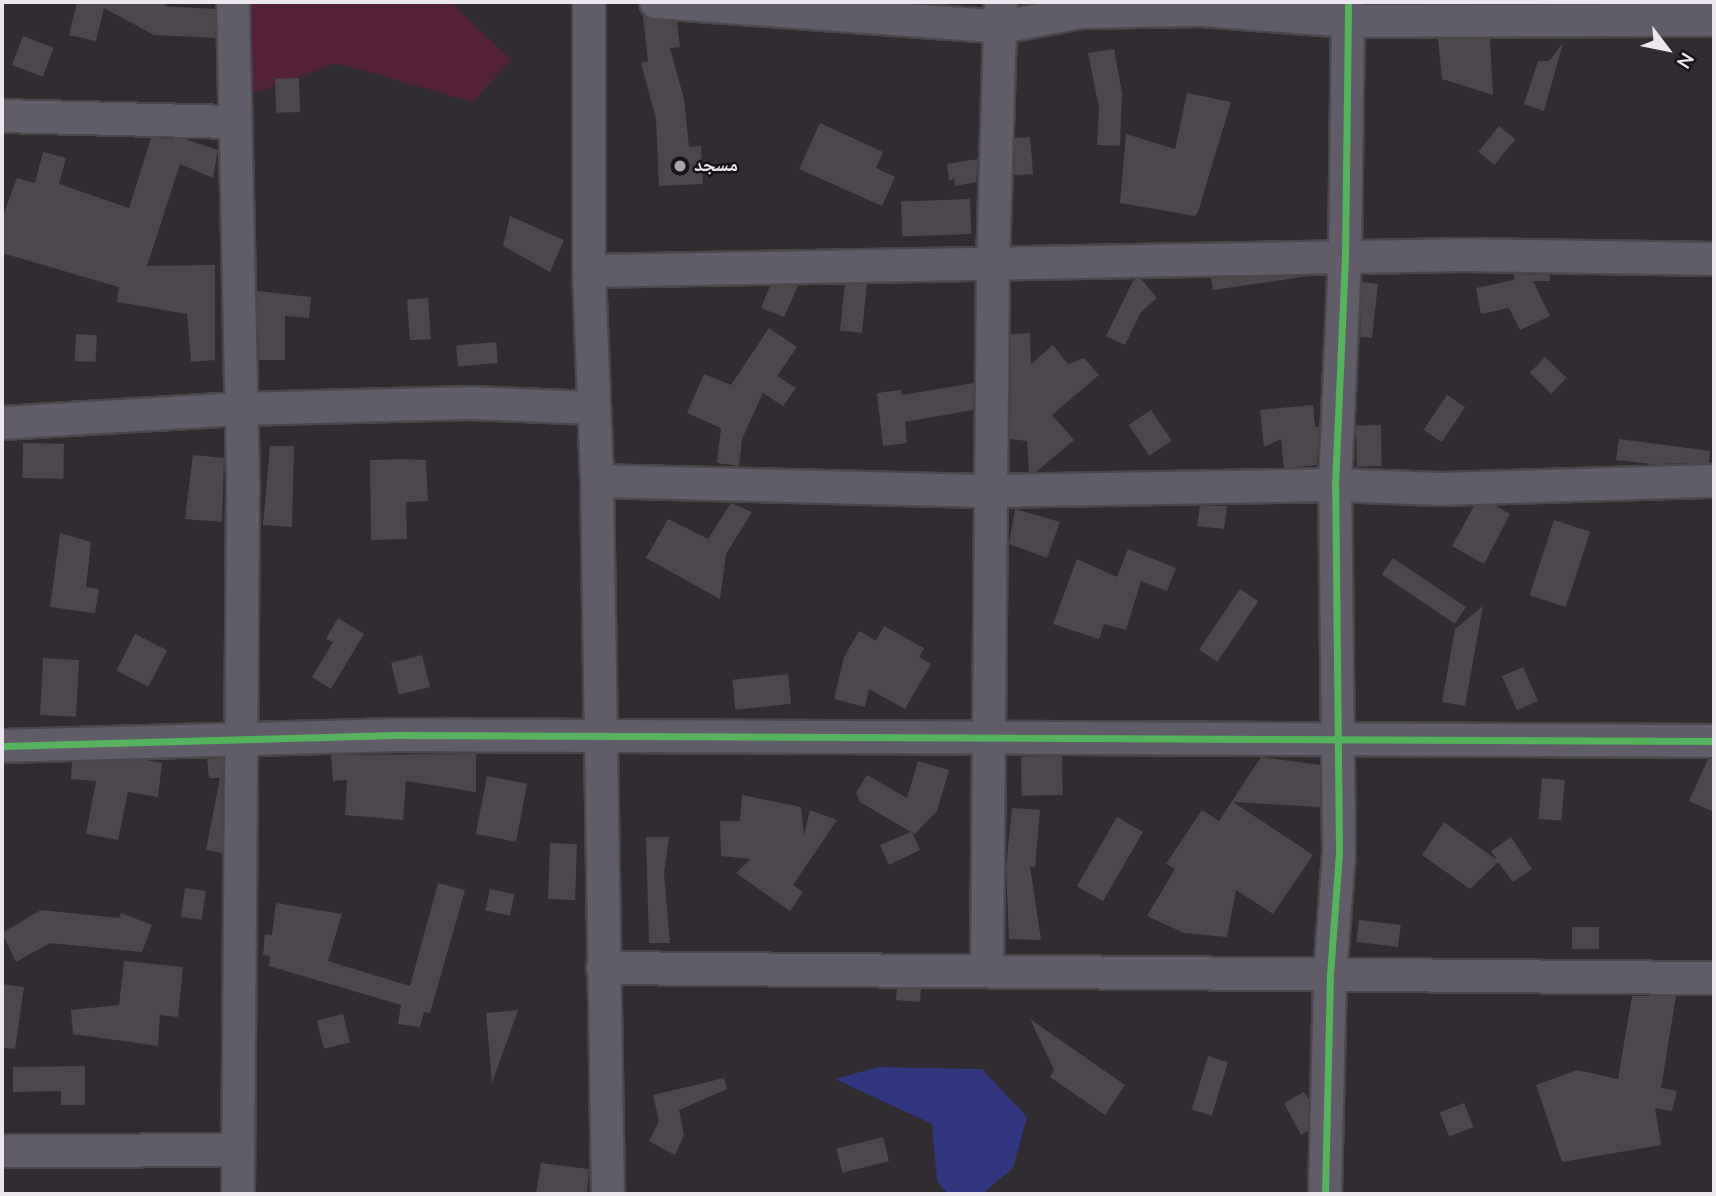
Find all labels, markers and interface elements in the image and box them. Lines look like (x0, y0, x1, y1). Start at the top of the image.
north arrow (1632, 14, 1702, 84)
text: N (1670, 47, 1700, 73)
place label: مسجد (694, 155, 738, 177)
marker: مسجد (672, 158, 688, 174)

